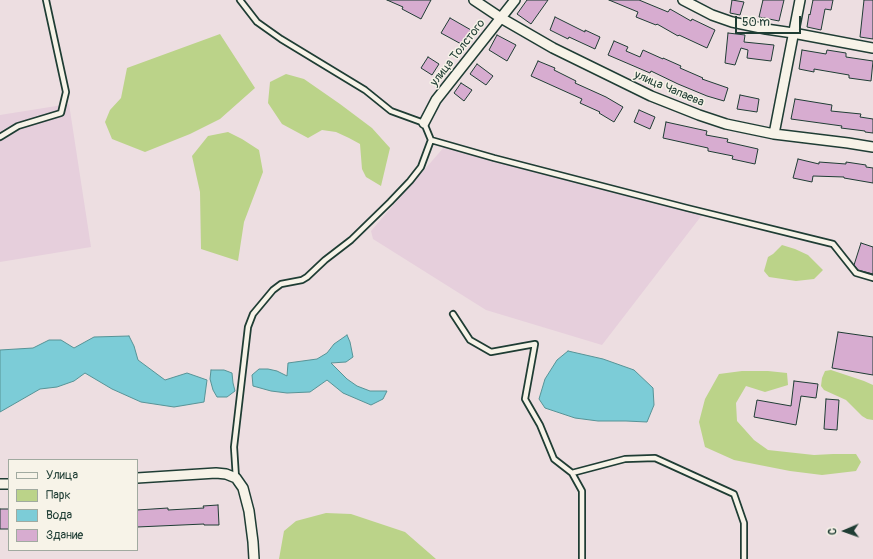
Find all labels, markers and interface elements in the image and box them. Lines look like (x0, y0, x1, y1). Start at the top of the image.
scale bar (737, 8, 803, 34)
text: 50 m (742, 15, 770, 30)
street label: улица Толстого (427, 17, 489, 89)
street label: улица Чапаева (632, 68, 706, 110)
legend (8, 459, 138, 551)
text: Улица (46, 468, 78, 483)
text: Парк (46, 488, 71, 503)
text: Вода (46, 508, 72, 523)
north arrow (825, 511, 865, 551)
text: Здание (46, 528, 83, 543)
text: С (826, 528, 839, 535)

